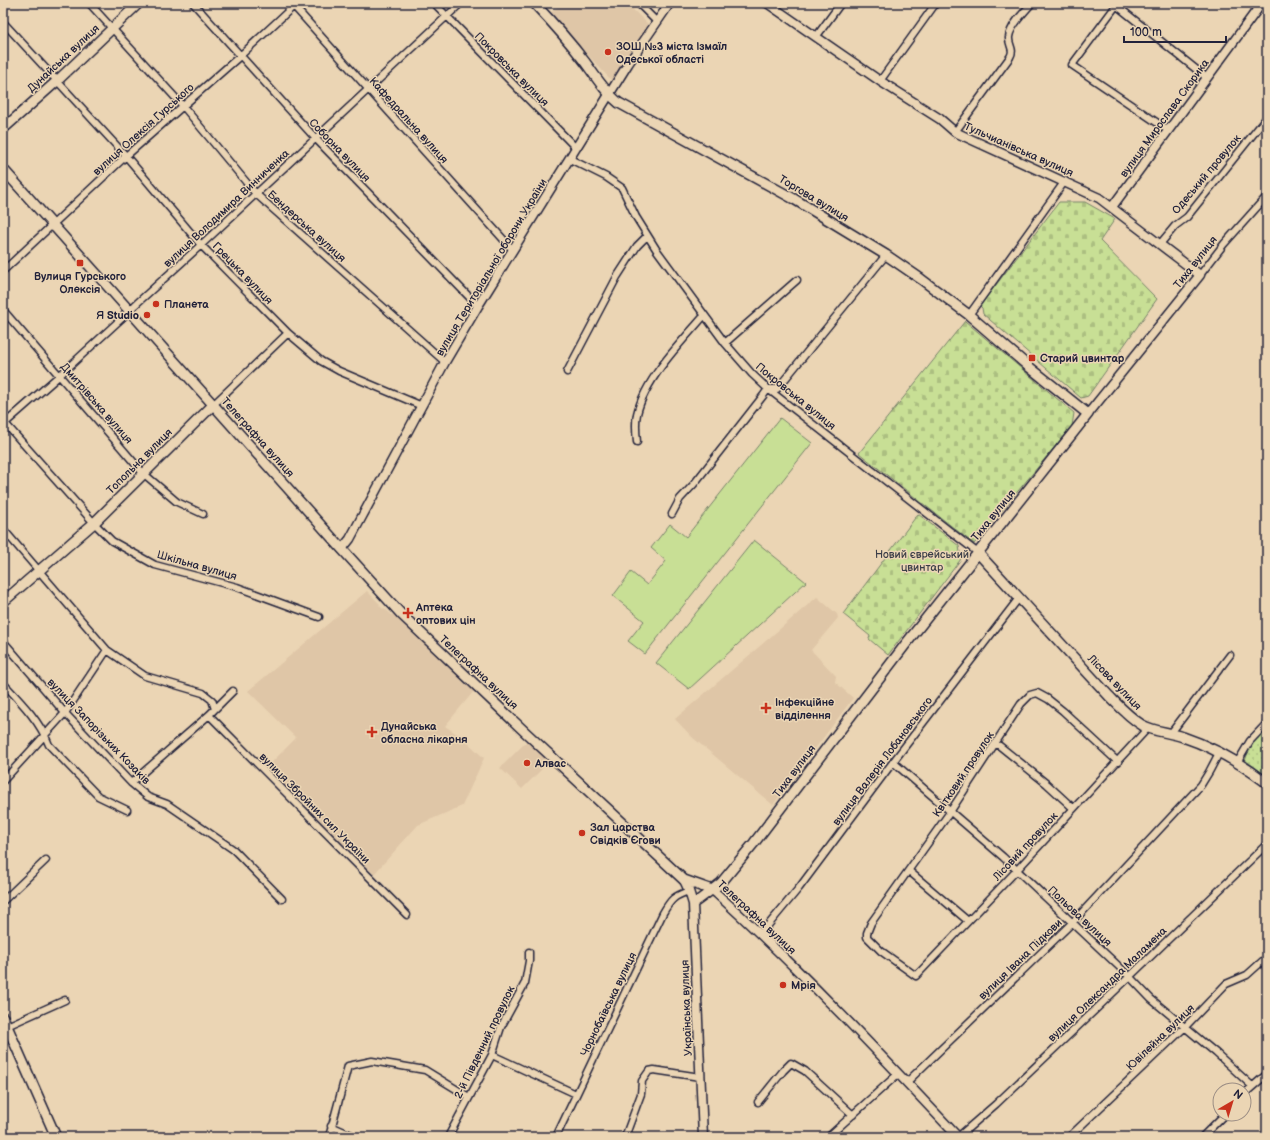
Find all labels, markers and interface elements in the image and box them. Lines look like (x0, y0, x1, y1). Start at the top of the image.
scale bar (1124, 18, 1226, 44)
street label: Дунайська вулиця (25, 22, 102, 95)
text: 100 m (1130, 25, 1162, 40)
street label: Покровська вулиця (472, 30, 551, 109)
place label: ЗОШ №3 міста Ізмаїл Одеської області (616, 40, 727, 66)
marker: ЗОШ №3 міста Ізмаїл Одеської області (603, 47, 613, 57)
street label: вулиця Мирослава Скорика (1117, 56, 1212, 180)
street label: Кафедральна вулиця (366, 75, 451, 166)
street label: вулиця Олексія Гурського (90, 80, 197, 178)
street label: Соборна вулиця (306, 116, 373, 185)
street label: Тульчианівська вулиця (962, 120, 1075, 179)
street label: Одеський провулок (1169, 132, 1244, 217)
street label: вулиця Володимира Винниченка (161, 146, 292, 270)
street label: Торгова вулиця (776, 172, 851, 224)
street label: вулиця Територіальної оборони України (433, 176, 550, 358)
street label: Бендерська вулиця (265, 188, 348, 265)
street label: Тиха вулиця (1171, 234, 1220, 291)
street label: Грецька вулиця (210, 240, 276, 307)
marker: Вулиця Гурського Олексія (75, 258, 85, 268)
place label: Вулиця Гурського Олексія (34, 270, 126, 296)
place label: Планета (164, 298, 209, 311)
marker: Планета (151, 299, 161, 309)
place label: Я Studio (96, 309, 139, 322)
marker: Я Studio (142, 310, 152, 320)
place label: Старий цвинтар (1040, 352, 1125, 365)
marker: Старий цвинтар (1027, 353, 1037, 363)
street label: Дмитрівська вулиця (58, 360, 135, 446)
street label: Покровська вулиця (753, 360, 838, 433)
street label: Телеграфна вулиця (218, 395, 297, 480)
street label: Топольна вулиця (104, 426, 175, 497)
street label: Тиха вулиця (969, 487, 1018, 544)
street label: Шкільна вулиця (155, 548, 238, 583)
park label: Новий єврейський цвинтар (875, 548, 969, 574)
place label: Аптека оптових цін (415, 601, 476, 627)
marker: Аптека оптових цін (403, 608, 413, 618)
street label: Телеграфна вулиця (437, 633, 521, 712)
street label: Лісова вулиця (1084, 651, 1144, 713)
street label: вулиця Запорізьких Козаків (45, 676, 153, 787)
street label: вулиця Валерія Лобановського (830, 694, 935, 828)
place label: Інфекційне відділення (775, 696, 834, 722)
marker: Інфекційне відділення (760, 702, 772, 714)
place label: Дунайська обласна лікарня (381, 720, 468, 746)
marker: Дунайська обласна лікарня (366, 726, 378, 738)
street label: Квітковий провулок (930, 729, 997, 819)
street label: Тиха вулиця (770, 742, 818, 800)
street label: вулиця Збройних сил України (257, 750, 373, 866)
place label: Алвас (534, 757, 566, 770)
marker: Алвас (522, 758, 532, 768)
street label: Лісовий провулок (990, 809, 1061, 884)
place label: Зал царства Свідків Єгови (590, 821, 661, 847)
marker: Зал царства Свідків Єгови (577, 828, 587, 838)
street label: Телеграфна вулиця (715, 878, 799, 957)
street label: Польова вулиця (1045, 884, 1114, 949)
street label: вулиця Івана Підкови (976, 916, 1065, 1003)
street label: вулиця Олександра Маламена (1045, 924, 1170, 1045)
street label: Чорнобаївська вулиця (578, 950, 639, 1058)
street label: Українська вулиця (678, 960, 695, 1056)
place label: Мрія (791, 979, 816, 992)
marker: Мрія (778, 980, 788, 990)
street label: 2-й Південний провулок (451, 983, 518, 1101)
street label: Ювілейна вулиця (1124, 1002, 1197, 1073)
north arrow (1212, 1082, 1252, 1122)
text: N (1231, 1087, 1245, 1102)

